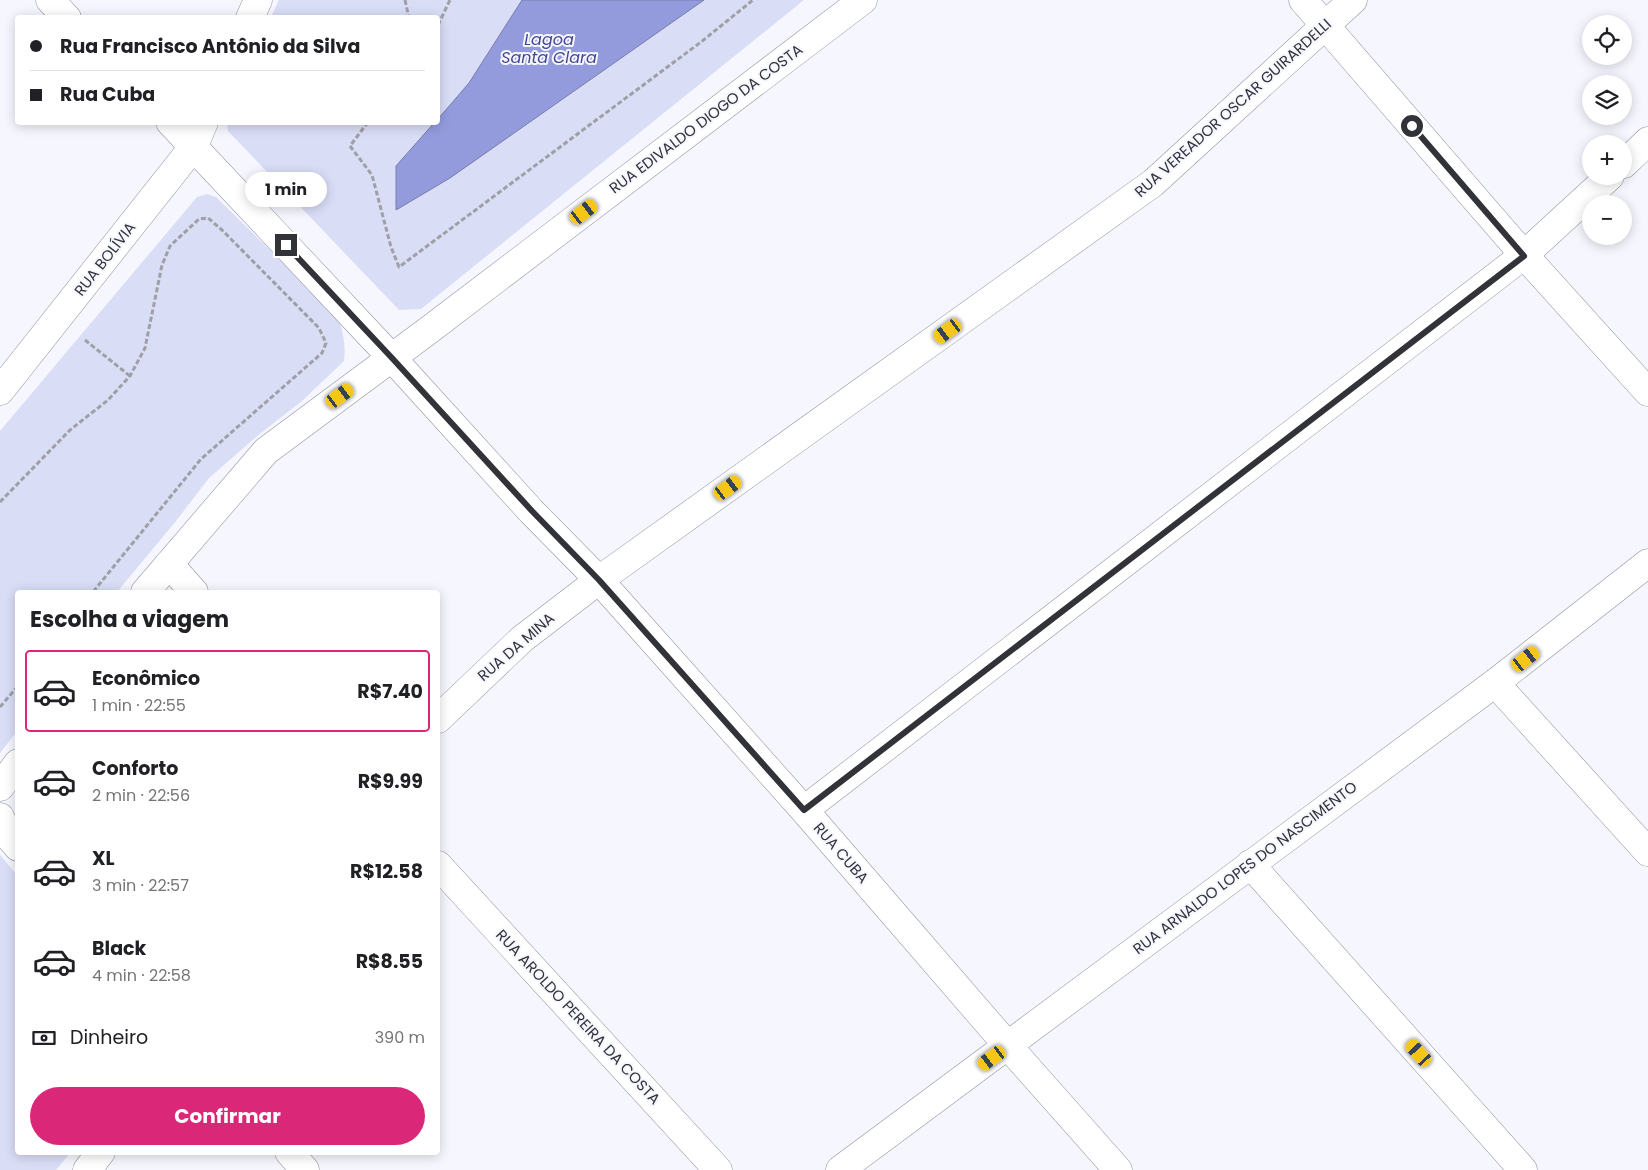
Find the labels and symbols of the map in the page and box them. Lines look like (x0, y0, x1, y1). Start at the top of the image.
street label: RUA VEREADOR OSCAR GUIRARDELLI (1130, 14, 1335, 202)
water label: Lagoa Santa Clara (501, 28, 597, 69)
street label: RUA EDIVALDO DIOGO DA COSTA (605, 39, 807, 198)
route start (1401, 115, 1423, 137)
callout: 1 min (245, 172, 327, 208)
car (567, 197, 600, 227)
street label: RUA BOLÍVIA (69, 217, 140, 300)
route end (275, 234, 297, 256)
car (931, 316, 964, 346)
car (323, 381, 356, 411)
car (711, 473, 744, 503)
street label: RUA DA MINA (473, 607, 559, 686)
car (1509, 644, 1542, 674)
street label: RUA ARNALDO LOPES DO NASCIMENTO (1128, 776, 1361, 959)
street label: RUA CUBA (809, 818, 874, 888)
street label: RUA AROLDO PEREIRA DA COSTA (491, 924, 665, 1109)
car (1403, 1037, 1434, 1069)
car (975, 1043, 1008, 1073)

